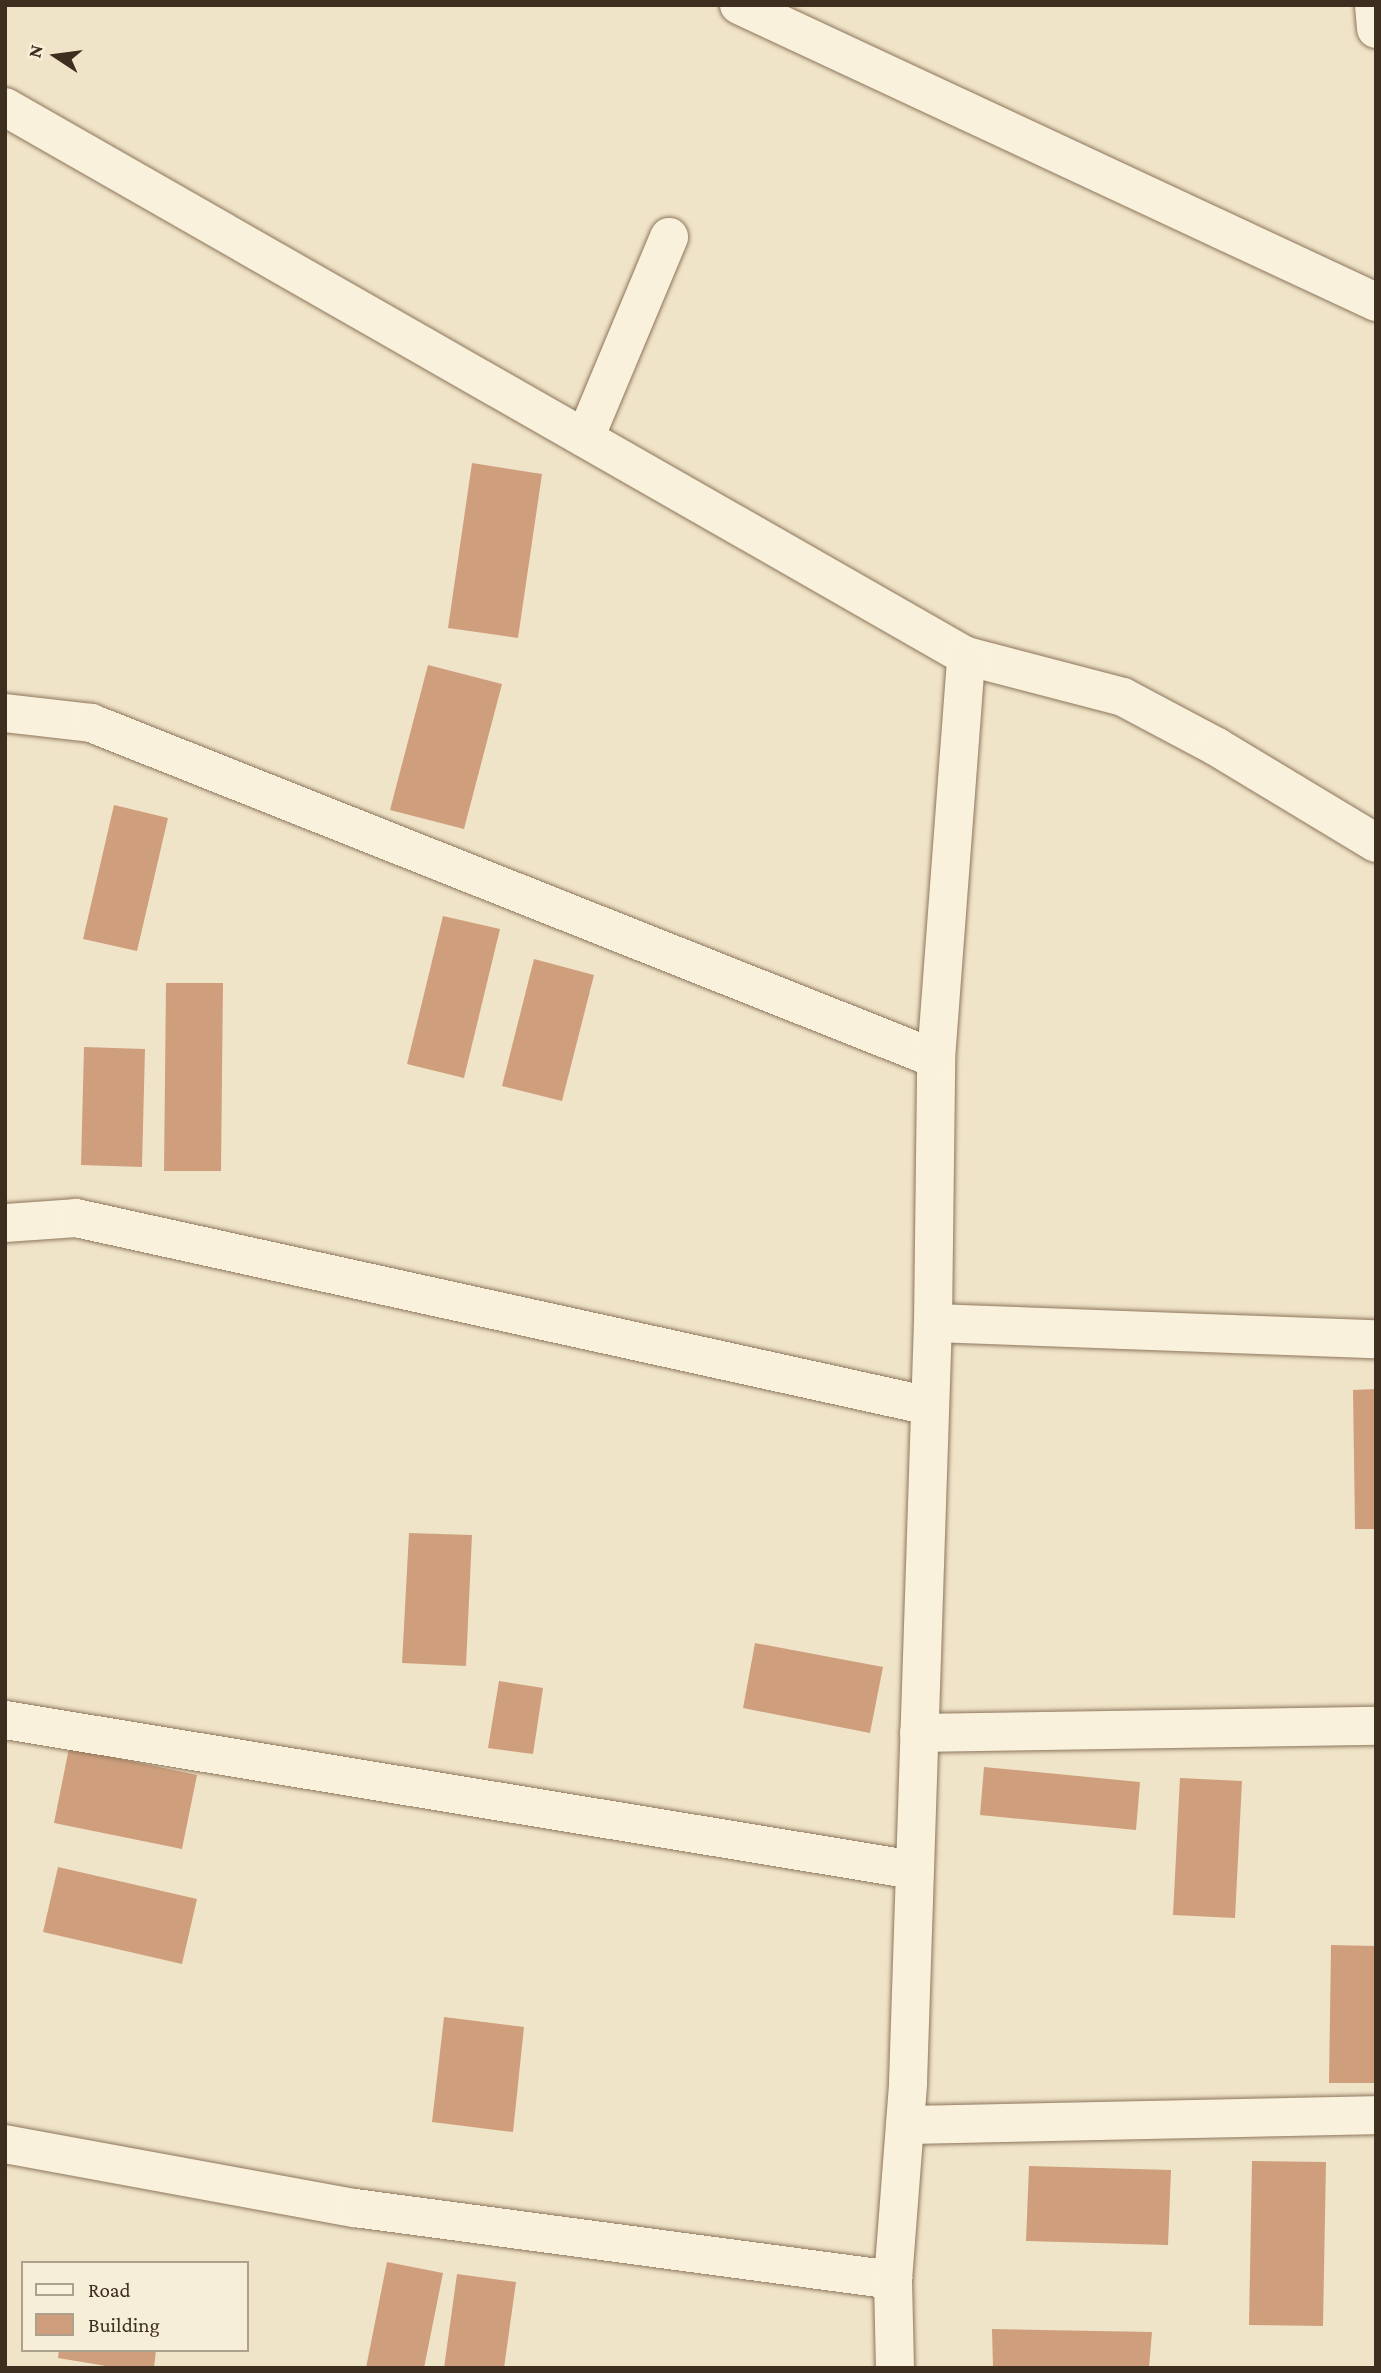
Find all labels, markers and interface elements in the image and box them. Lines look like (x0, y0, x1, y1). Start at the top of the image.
north arrow (21, 21, 91, 91)
text: N (23, 42, 47, 60)
legend (21, 2261, 248, 2352)
text: Road (88, 2278, 131, 2302)
text: Building (88, 2313, 160, 2337)

